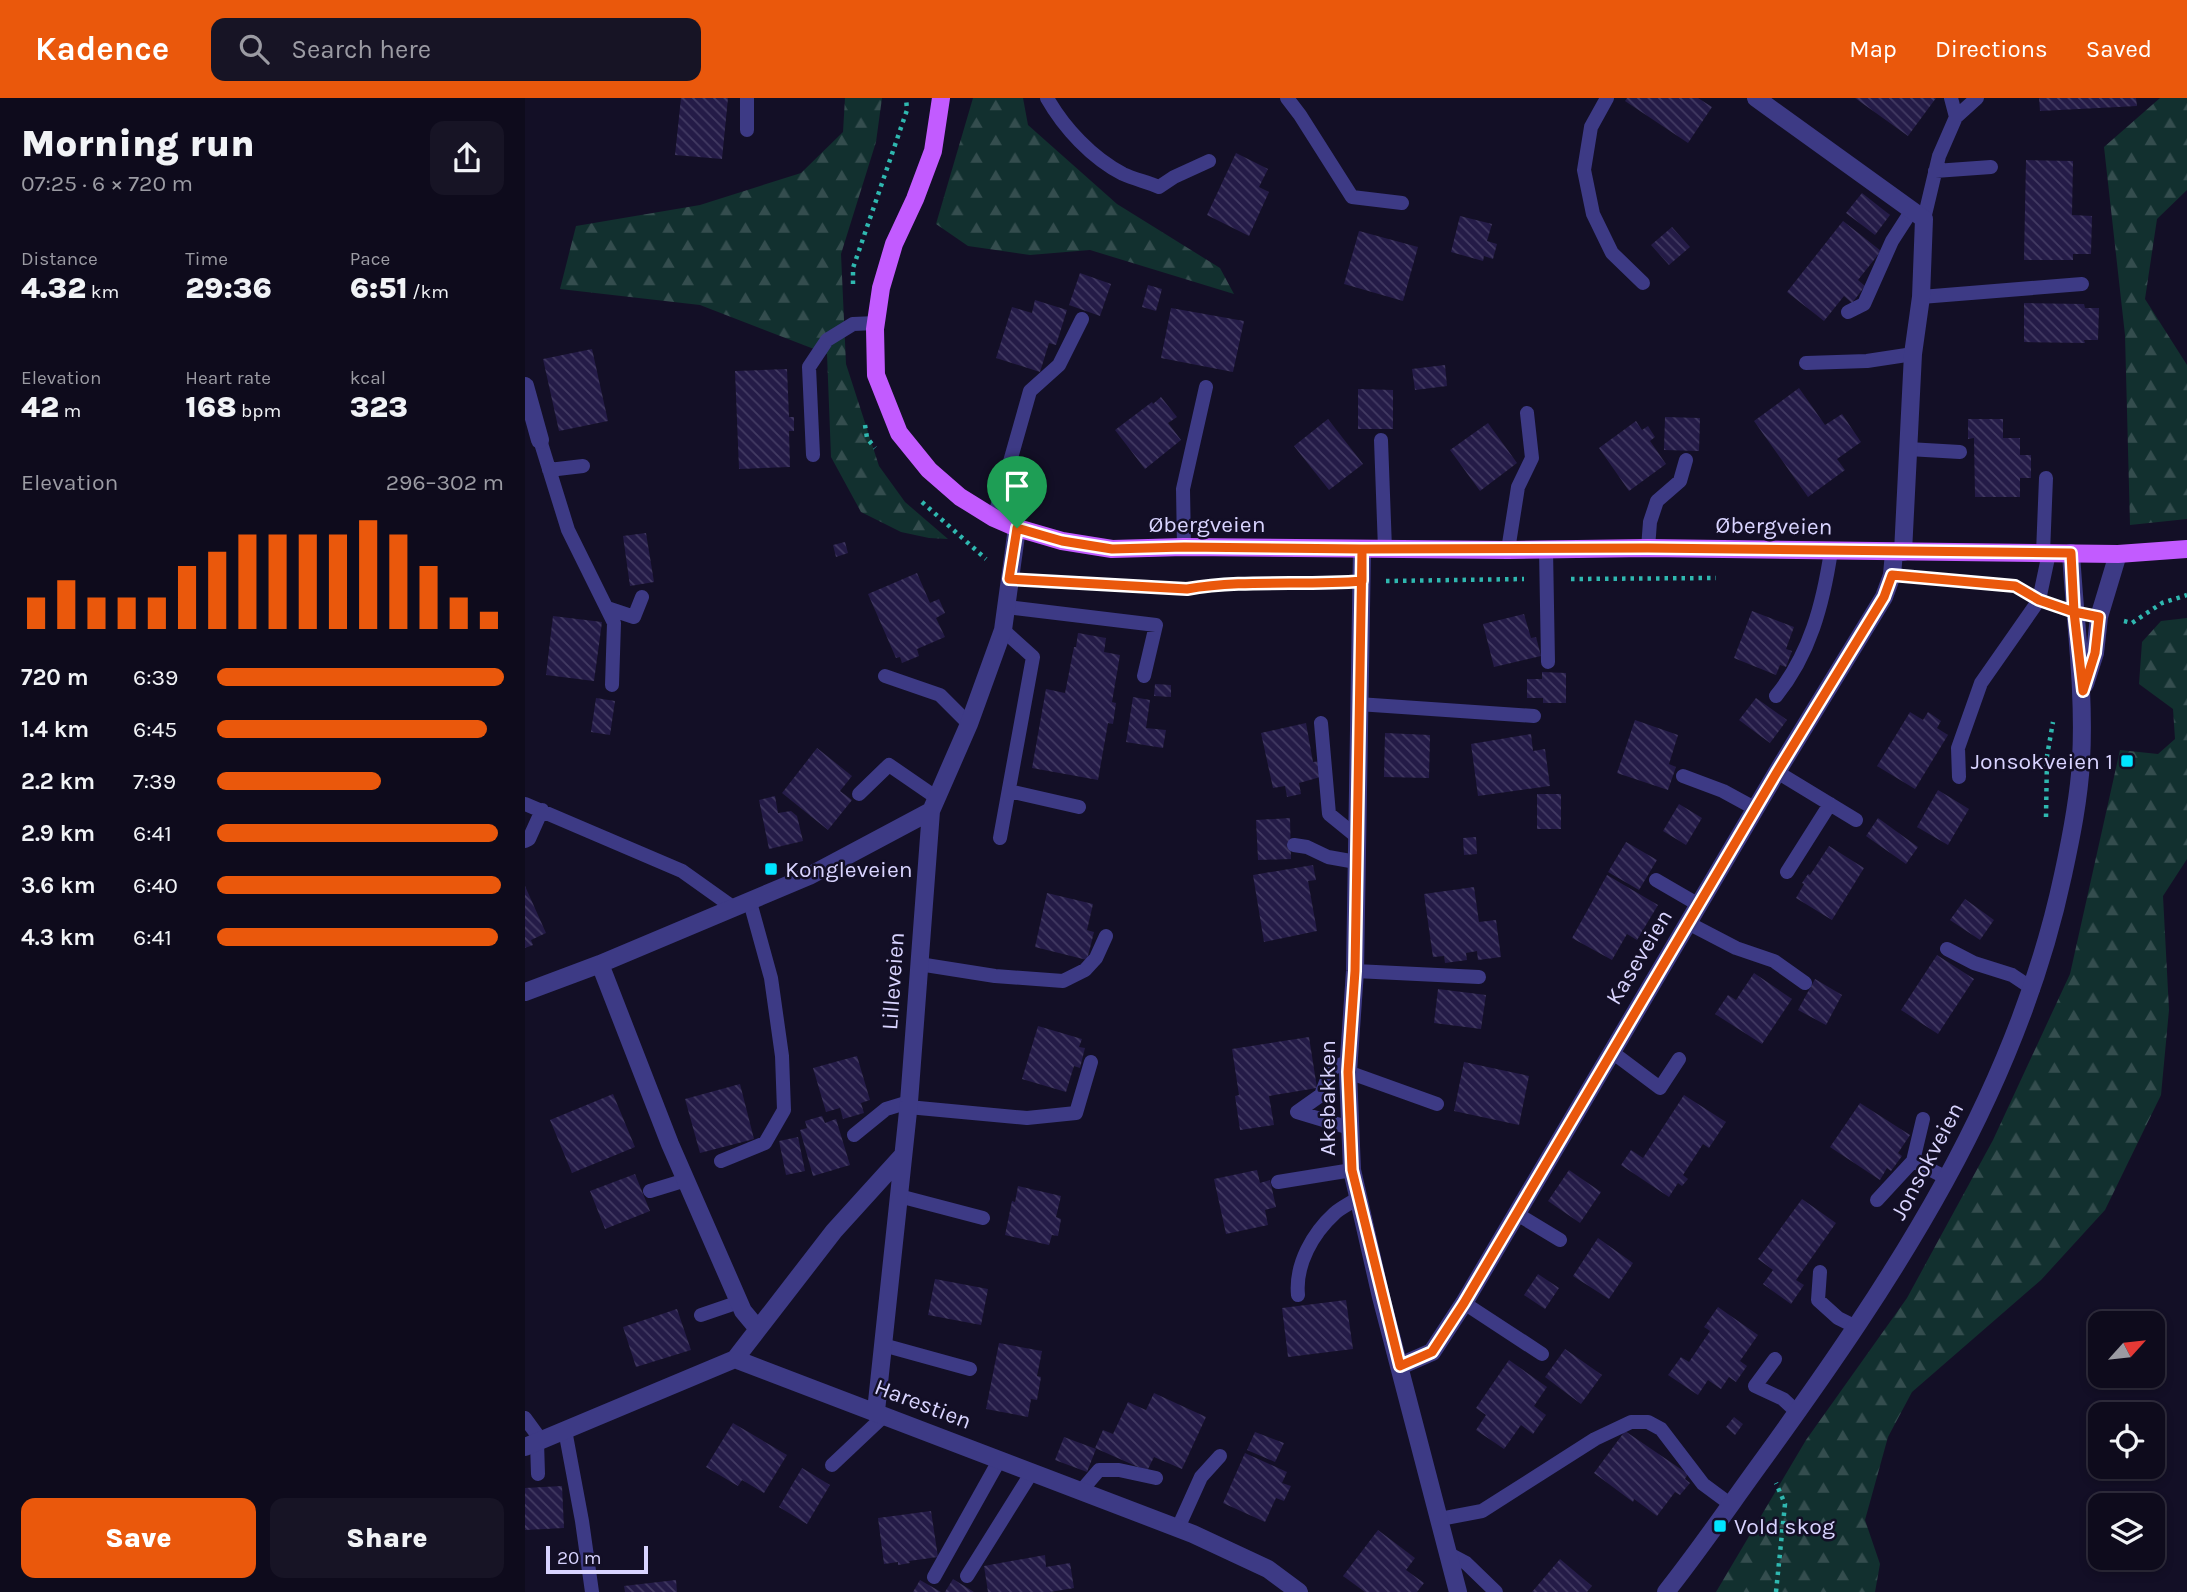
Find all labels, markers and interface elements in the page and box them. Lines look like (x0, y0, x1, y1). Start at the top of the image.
search box (211, 18, 701, 81)
text: Kadence (35, 30, 169, 68)
icon: search (235, 30, 273, 68)
text: Search here (291, 34, 431, 65)
text: Map (1849, 35, 1897, 63)
text: Directions (1935, 35, 2048, 63)
text: Saved (2086, 35, 2152, 63)
text: Morning run (21, 121, 255, 166)
button: share (430, 121, 504, 195)
text: 07:25 · 6 × 720 m (21, 170, 193, 197)
text: Distance (21, 248, 98, 270)
text: Time (185, 248, 228, 270)
text: Pace (350, 248, 390, 270)
text: 4.32 (21, 270, 86, 306)
text: 29:36 (185, 270, 272, 306)
text: 6:51 (350, 270, 408, 306)
text: km (86, 281, 119, 303)
text: /km (408, 281, 449, 303)
text: Elevation (21, 367, 101, 389)
text: Heart rate (185, 367, 271, 389)
text: kcal (350, 367, 386, 389)
text: 42 (21, 389, 59, 425)
text: 168 (185, 389, 237, 425)
text: 323 (350, 389, 408, 425)
text: m (59, 400, 81, 422)
text: bpm (237, 400, 281, 422)
pin (987, 456, 1047, 528)
icon: arrive (998, 467, 1036, 505)
text: Elevation (21, 469, 118, 496)
text: 296–302 m (386, 469, 504, 496)
street label: Øbergveien (1148, 511, 1266, 538)
street label: Øbergveien (1715, 511, 1833, 541)
text: 720 m (21, 664, 89, 691)
text: 6:39 (133, 664, 178, 691)
text: 1.4 km (21, 716, 89, 743)
text: 6:45 (133, 716, 177, 743)
place label: Jonsokveien 1 (1971, 748, 2113, 775)
marker: Jonsokveien 1 (2119, 753, 2135, 769)
text: 2.2 km (21, 768, 95, 795)
text: 7:39 (133, 768, 176, 795)
text: 2.9 km (21, 820, 95, 847)
text: 6:41 (133, 820, 172, 847)
place label: Kongleveien (785, 856, 913, 883)
marker: Kongleveien (763, 861, 779, 877)
text: 3.6 km (21, 872, 95, 899)
text: 6:40 (133, 872, 178, 899)
street label: Kaseveien (1600, 904, 1678, 1010)
text: 4.3 km (21, 924, 95, 951)
text: 6:41 (133, 924, 172, 951)
street label: Lilleveien (876, 931, 910, 1031)
street label: Akebakken (1314, 1040, 1341, 1156)
street label: Jonsokveien (1885, 1098, 1969, 1224)
north arrow (2088, 1311, 2165, 1388)
map controls (2088, 1311, 2165, 1570)
street label: Harestien (871, 1373, 975, 1435)
button: locate (2088, 1402, 2165, 1479)
button: layers (2088, 1493, 2165, 1570)
button: Save (21, 1498, 256, 1578)
button: Share (270, 1498, 504, 1578)
place label: Vold skog (1734, 1513, 1835, 1540)
marker: Vold skog (1712, 1518, 1728, 1534)
scale bar (546, 1543, 647, 1575)
text: 20 m (557, 1547, 602, 1569)

